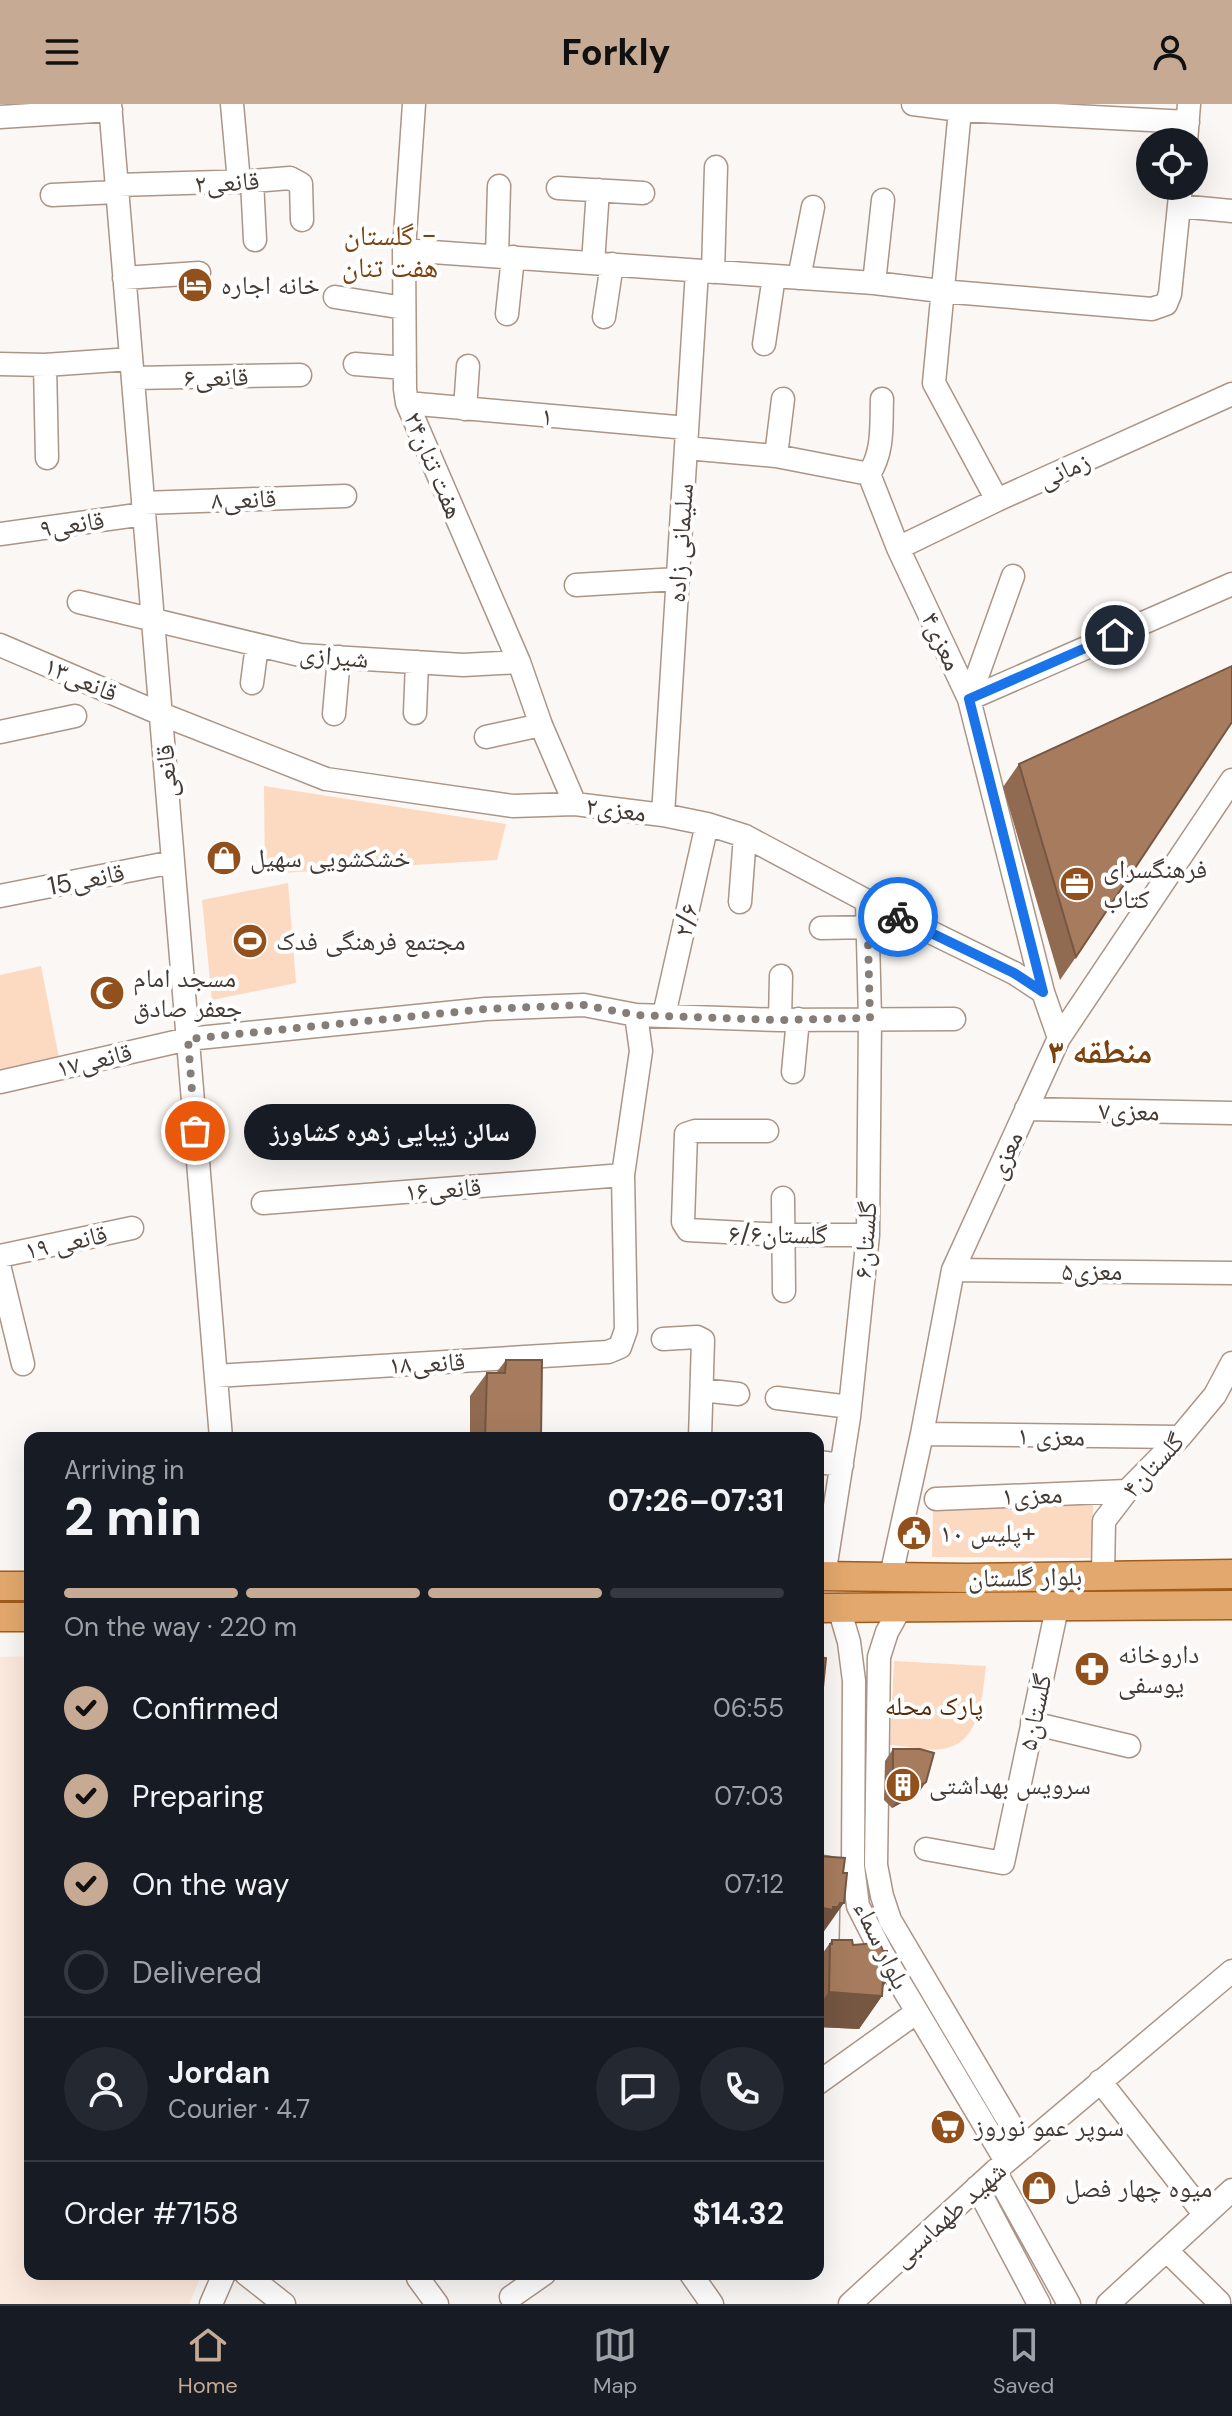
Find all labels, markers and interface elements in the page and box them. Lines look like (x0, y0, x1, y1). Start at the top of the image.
text: Forkly (562, 29, 670, 76)
icon: menu (40, 30, 84, 74)
icon: person (1148, 30, 1192, 74)
map controls (1136, 128, 1208, 200)
button: locate (1136, 128, 1208, 200)
street label: ۲قانعی (194, 163, 260, 201)
district label: گلستان - هفت تنان (342, 217, 438, 286)
hotel icon: خانه اجاره (176, 266, 214, 304)
place label: خانه اجاره (221, 268, 320, 302)
street label: ۶قانعی (183, 359, 249, 395)
street label: ۱ (540, 399, 554, 433)
street label: هفت تنان۲۴ (396, 406, 472, 524)
street label: زمانی (1033, 444, 1095, 496)
street label: ۸قانعی (211, 481, 277, 517)
street label: سلیمانی زاده (659, 482, 701, 604)
street label: ۹قانعی (37, 503, 107, 545)
pin (1081, 601, 1149, 669)
street label: ۴معزی (914, 606, 970, 676)
icon: home (1093, 613, 1137, 657)
street label: شیرازی (298, 636, 370, 676)
street label: ۱۳قانعی (39, 648, 123, 710)
street label: قانعی (147, 743, 185, 799)
street label: ۲معزی (584, 788, 648, 830)
shop icon: خشکشویی سهیل (205, 839, 243, 877)
place label: خشکشویی سهیل (250, 841, 411, 875)
place label: فرهنگسرای کتاب (1103, 852, 1207, 916)
street label: 15قانعی (45, 855, 127, 903)
office icon: فرهنگسرای کتاب (1058, 865, 1096, 903)
courier (858, 877, 938, 957)
icon: bike (876, 895, 920, 939)
street label: ۲/۶ (666, 900, 706, 940)
sports icon: مجتمع فرهنگی فدک (231, 922, 269, 960)
place label: مجتمع فرهنگی فدک (276, 924, 466, 958)
place label: مسجد امام جعفر صادق (133, 961, 242, 1025)
mosque icon: مسجد امام جعفر صادق (88, 974, 126, 1012)
district label: منطقه ۳ (1048, 1029, 1152, 1074)
street label: ۱۷قانعی (53, 1035, 135, 1085)
street label: ۷معزی (1098, 1093, 1160, 1129)
pin (161, 1097, 229, 1165)
callout: سالن زیبایی زهره کشاورز (243, 1103, 535, 1159)
icon: bag (173, 1109, 217, 1153)
text: سالن زیبایی زهره کشاورز (270, 1115, 510, 1149)
street label: معزی (979, 1126, 1031, 1184)
street label: ۱۶قانعی (404, 1169, 482, 1209)
street label: گلستان۶ (845, 1200, 885, 1280)
street label: ۶/۶گلستان (728, 1216, 828, 1252)
street label: قانعی ۱۹ (22, 1217, 110, 1267)
street label: ۵معزی (1062, 1254, 1122, 1288)
street label: ۱۸قانعی (388, 1344, 466, 1382)
street label: معزی ۱ (1017, 1418, 1085, 1454)
street label: گلستان۴ (1114, 1425, 1192, 1505)
text: Arriving in (64, 1453, 184, 1487)
street label: ۱معزی (1001, 1477, 1063, 1513)
text: 07:26–07:31 (608, 1481, 784, 1520)
text: 2 min (64, 1483, 202, 1551)
public building icon: پلیس ۱۰+ (895, 1514, 933, 1552)
place label: پلیس ۱۰+ (940, 1516, 1036, 1550)
street label: بلوار گلستان (968, 1559, 1082, 1595)
text: On the way · 220 m (64, 1610, 297, 1644)
place label: داروخانه یوسفی (1118, 1637, 1199, 1701)
pharmacy icon: داروخانه یوسفی (1073, 1650, 1111, 1688)
street label: گلستان۵ (1010, 1670, 1060, 1753)
icon: check (64, 1686, 108, 1730)
text: Confirmed (132, 1689, 279, 1728)
park label: پارک محله (885, 1689, 983, 1723)
text: 06:55 (713, 1691, 784, 1725)
building icon: سرویس بهداشتی (884, 1766, 922, 1804)
place label: سرویس بهداشتی (929, 1768, 1091, 1802)
icon: check (64, 1774, 108, 1818)
text: Preparing (132, 1777, 264, 1816)
text: 07:03 (714, 1779, 784, 1813)
icon: check (64, 1862, 108, 1906)
text: On the way (132, 1865, 289, 1904)
text: 07:12 (724, 1867, 784, 1901)
street label: بلوار سماء (846, 1895, 918, 1995)
text: Delivered (132, 1953, 262, 1992)
button: person (64, 2047, 148, 2131)
button: chat (596, 2047, 680, 2131)
button: phone (700, 2047, 784, 2131)
text: Jordan (168, 2053, 270, 2092)
text: Courier · 4.7 (168, 2092, 310, 2126)
supermarket icon: سوپر عمو نوروز (929, 2108, 967, 2146)
place label: سوپر عمو نوروز (973, 2110, 1124, 2144)
street label: شهید طهماسبی (885, 2154, 1013, 2274)
shop icon: میوه چهار فصل (1020, 2169, 1058, 2207)
place label: میوه چهار فصل (1065, 2171, 1212, 2205)
text: Order #7158 (64, 2194, 239, 2233)
text: $14.32 (693, 2194, 784, 2233)
tab: Home (178, 2323, 238, 2400)
tab: Map (593, 2323, 637, 2400)
tab: Saved (993, 2323, 1054, 2400)

